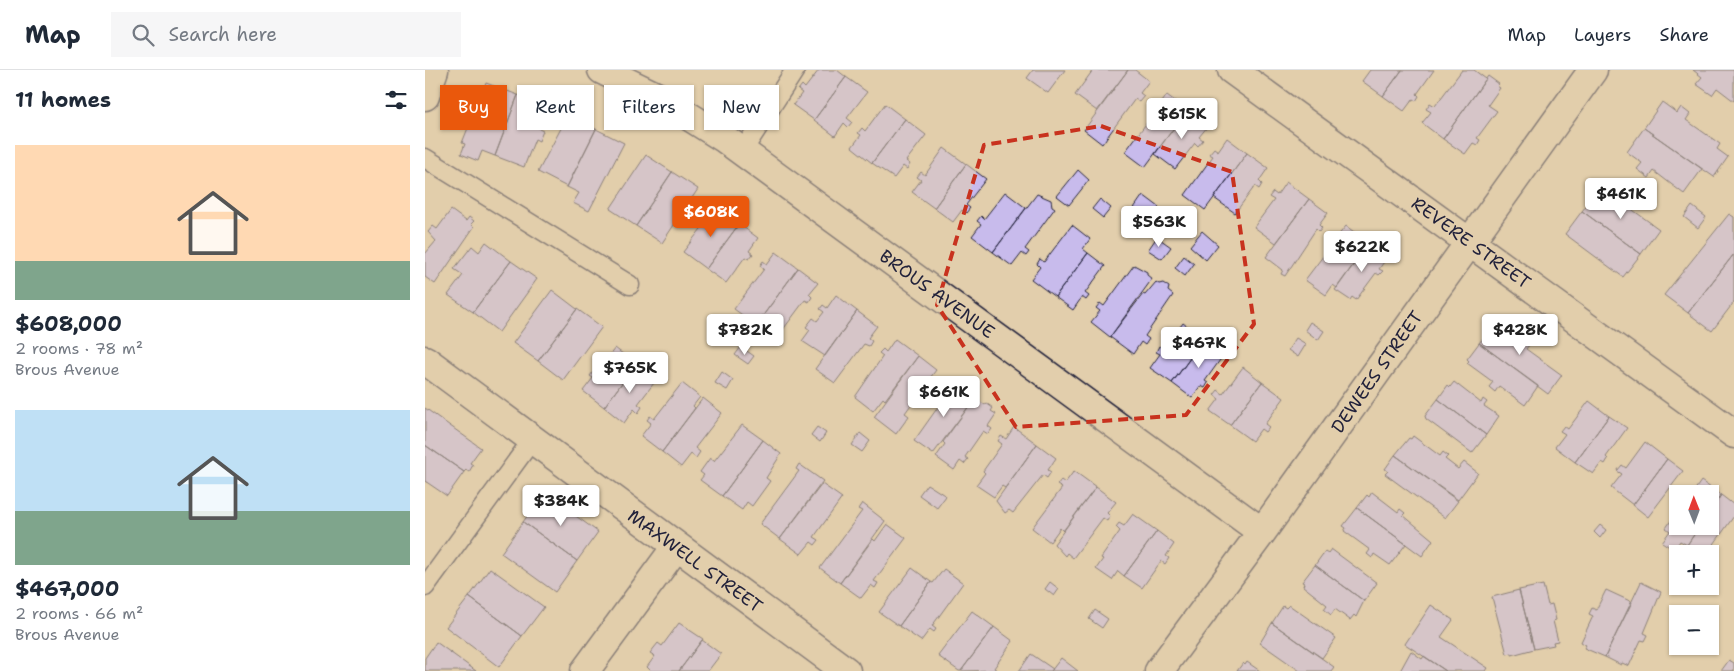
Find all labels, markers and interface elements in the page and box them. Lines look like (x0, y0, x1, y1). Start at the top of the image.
search box (111, 12, 461, 57)
text: Map (25, 19, 81, 51)
icon: search (129, 21, 157, 49)
text: Search here (169, 22, 277, 47)
text: Map (1508, 23, 1546, 47)
text: Layers (1574, 23, 1631, 47)
text: Share (1659, 23, 1709, 47)
chip: Buy (440, 85, 507, 130)
chip: Rent (517, 85, 594, 130)
chip: Filters (604, 85, 694, 130)
chip: New (704, 85, 779, 130)
text: 11 homes (15, 86, 111, 114)
icon: filters (382, 86, 410, 114)
pin: $615K (1147, 98, 1217, 140)
text: $615K (1157, 103, 1207, 124)
icon: home (168, 178, 258, 268)
pin: $461K (1586, 178, 1656, 220)
text: $461K (1596, 183, 1646, 204)
street label: REVERE STREET (1406, 192, 1536, 294)
pin: $608K (676, 196, 746, 238)
text: $608K (683, 201, 739, 222)
pin: $563K (1124, 206, 1194, 248)
text: $563K (1132, 211, 1186, 232)
pin: $622K (1327, 230, 1397, 273)
text: $622K (1335, 236, 1389, 257)
street label: BROUS AVENUE (875, 244, 999, 344)
street label: DEWEES STREET (1326, 306, 1428, 438)
text: $608,000 (15, 310, 122, 338)
pin: $782K (710, 314, 780, 356)
pin: $428K (1485, 314, 1555, 356)
text: $782K (718, 319, 772, 340)
text: $428K (1493, 319, 1547, 340)
pin: $467K (1164, 326, 1234, 369)
text: $467K (1172, 332, 1226, 353)
text: 2 rooms · 78 m² (15, 338, 143, 359)
pin: $765K (595, 352, 665, 394)
text: $765K (603, 357, 657, 378)
text: Brous Avenue (15, 359, 120, 380)
pin: $661K (909, 376, 979, 418)
text: $661K (919, 381, 969, 402)
icon: home (168, 443, 258, 533)
pin: $384K (526, 484, 596, 527)
north arrow (1669, 485, 1719, 535)
map controls (1669, 485, 1719, 655)
text: $384K (533, 490, 589, 511)
street label: MAXWELL STREET (623, 504, 767, 618)
button: + (1669, 545, 1719, 595)
text: $467,000 (15, 575, 119, 603)
text: 2 rooms · 66 m² (15, 603, 143, 624)
button: − (1669, 605, 1719, 655)
text: Brous Avenue (15, 624, 120, 645)

